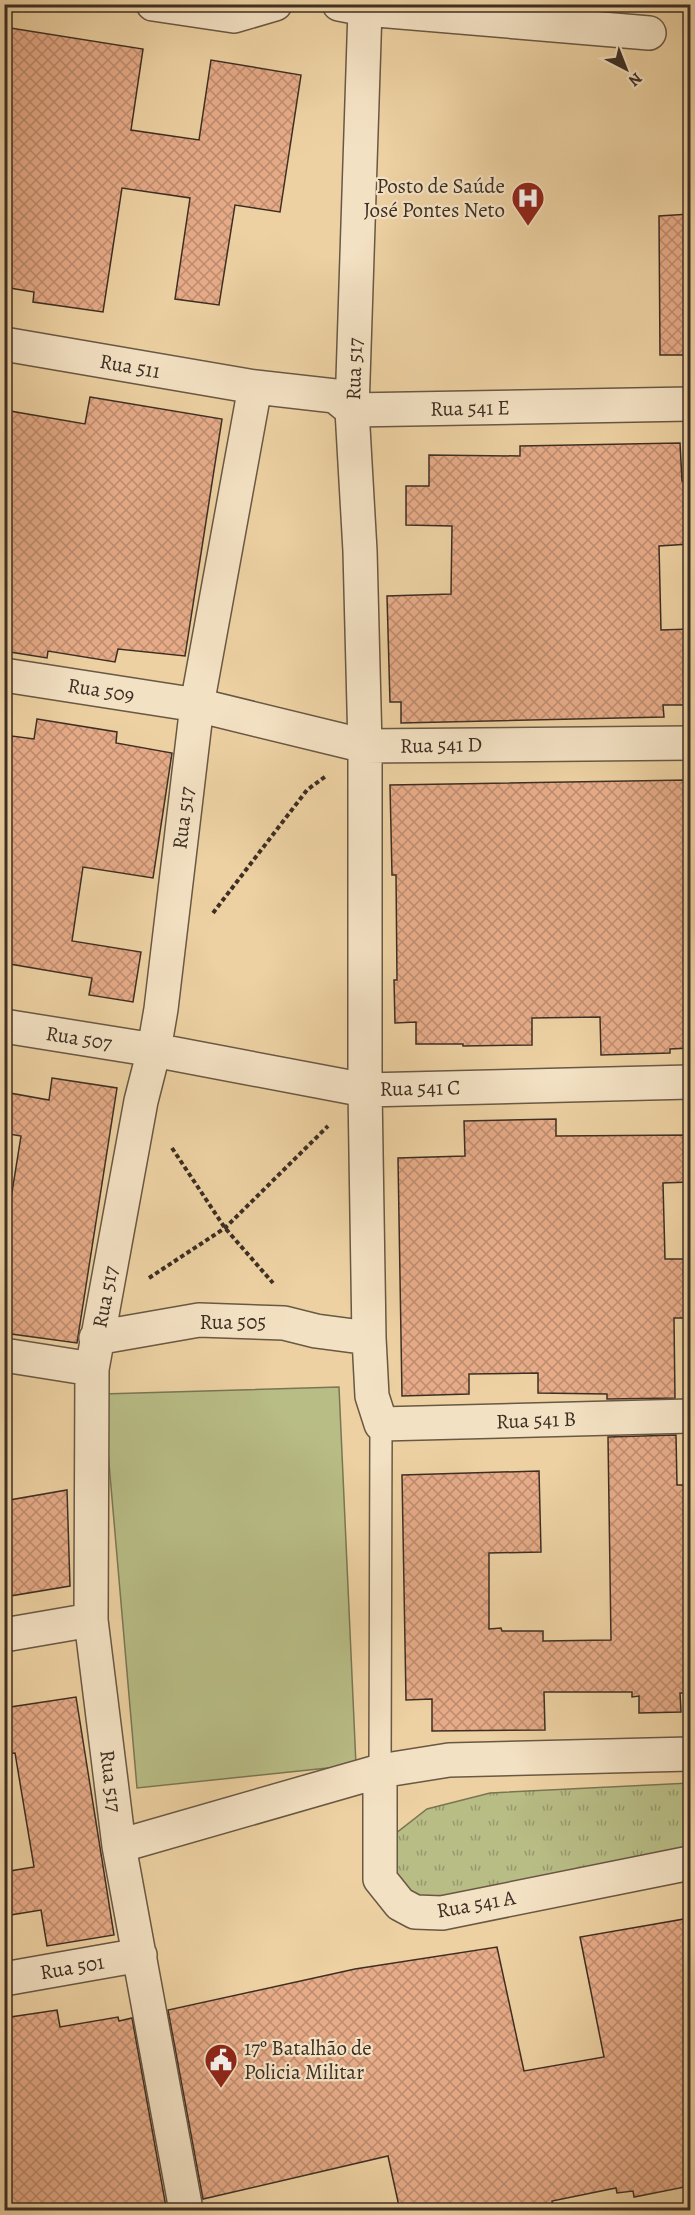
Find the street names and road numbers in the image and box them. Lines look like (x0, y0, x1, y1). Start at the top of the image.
street label: Rua 517 (339, 337, 369, 401)
street label: Rua 511 (98, 347, 162, 385)
street label: Rua 541 E (430, 393, 510, 423)
street label: Rua 509 (66, 671, 136, 709)
street label: Rua 541 D (400, 730, 482, 760)
street label: Rua 517 (165, 785, 201, 851)
street label: Rua 507 (44, 1019, 114, 1057)
street label: Rua 541 C (379, 1073, 461, 1103)
street label: Rua 517 (85, 1263, 125, 1330)
street label: Rua 505 (200, 1308, 266, 1336)
street label: Rua 541 B (496, 1405, 576, 1435)
street label: Rua 517 (93, 1748, 129, 1814)
street label: Rua 541 A (434, 1883, 518, 1925)
street label: Rua 501 (38, 1948, 106, 1986)

